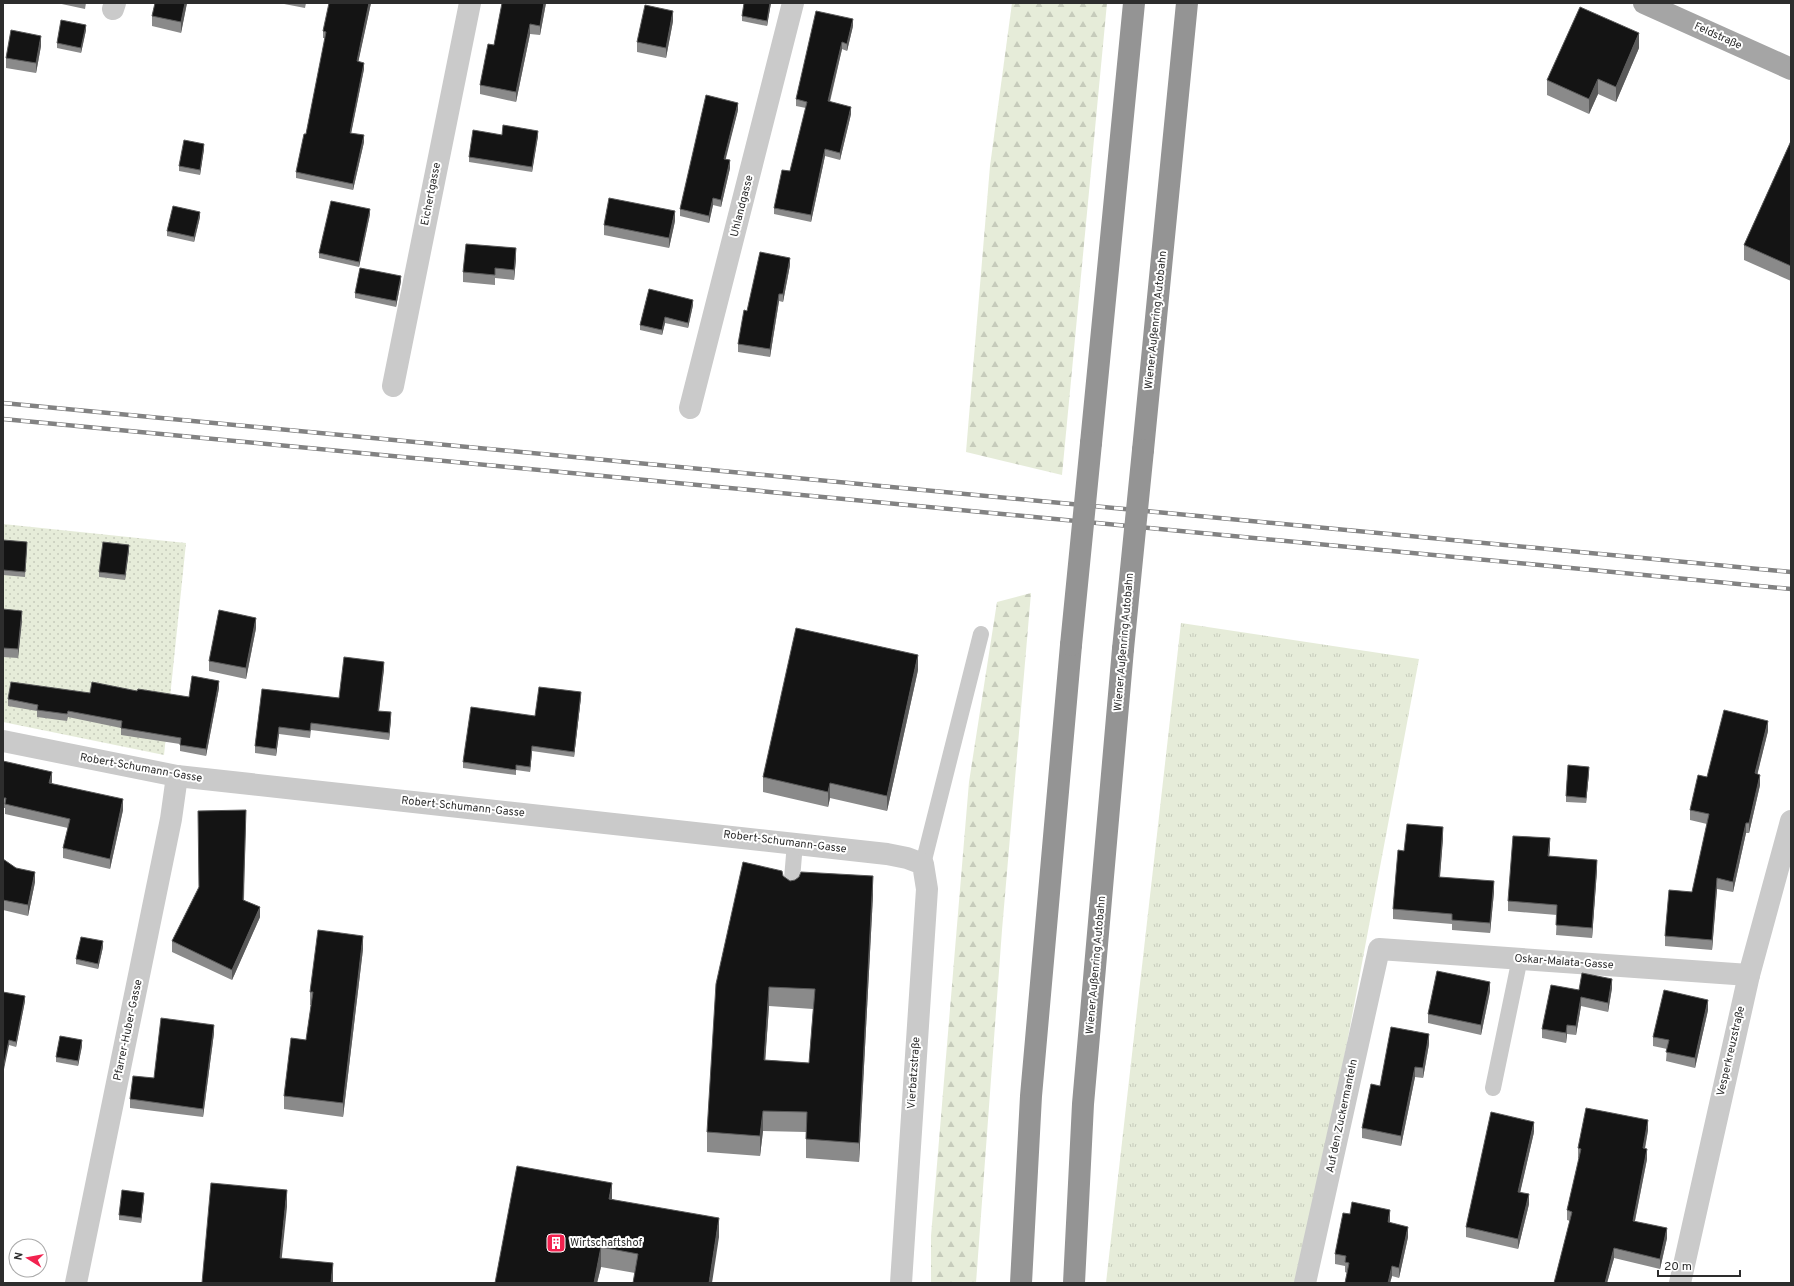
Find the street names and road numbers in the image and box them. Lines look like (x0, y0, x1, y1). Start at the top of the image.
street label: Feldstraße (1692, 19, 1744, 53)
street label: Eichertgasse (418, 161, 444, 227)
street label: Uhlandgasse (728, 174, 756, 238)
street label: Wiener Außenring Autobahn (1142, 250, 1170, 390)
street label: Wiener Außenring Autobahn (1111, 572, 1137, 712)
street label: Robert-Schumann-Gasse (79, 750, 203, 786)
street label: Robert-Schumann-Gasse (401, 794, 525, 820)
street label: Robert-Schumann-Gasse (723, 827, 847, 857)
street label: Wiener Außenring Autobahn (1083, 895, 1109, 1035)
street label: Oskar-Malata-Gasse (1514, 952, 1614, 972)
street label: Pfarrer-Huber-Gasse (110, 978, 146, 1082)
street label: Vesperkreuzstraße (1714, 1005, 1748, 1097)
street label: Vierbatzstraße (904, 1036, 924, 1110)
street label: Auf den Zuckermanteln (1323, 1058, 1361, 1174)

